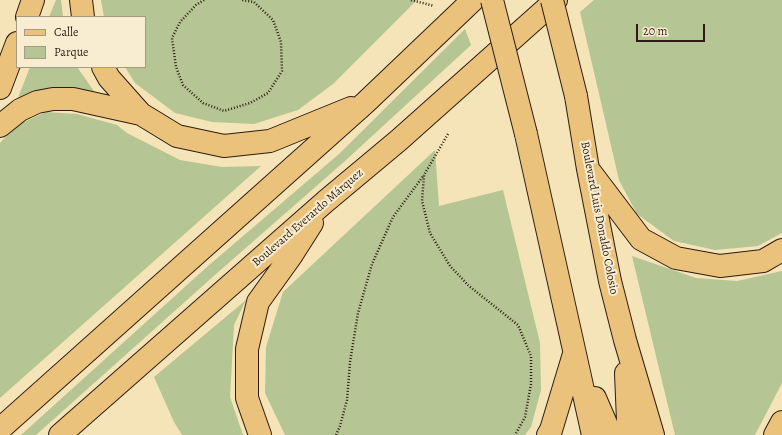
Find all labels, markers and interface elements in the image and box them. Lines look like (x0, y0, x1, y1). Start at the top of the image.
legend (16, 16, 146, 68)
scale bar (638, 16, 707, 42)
text: 20 m (643, 23, 667, 39)
text: Calle (54, 24, 78, 40)
text: Parque (54, 44, 89, 60)
street label: Boulevard Luis Donaldo Colosio (577, 140, 621, 296)
street label: Boulevard Everardo Márquez (250, 166, 366, 270)

